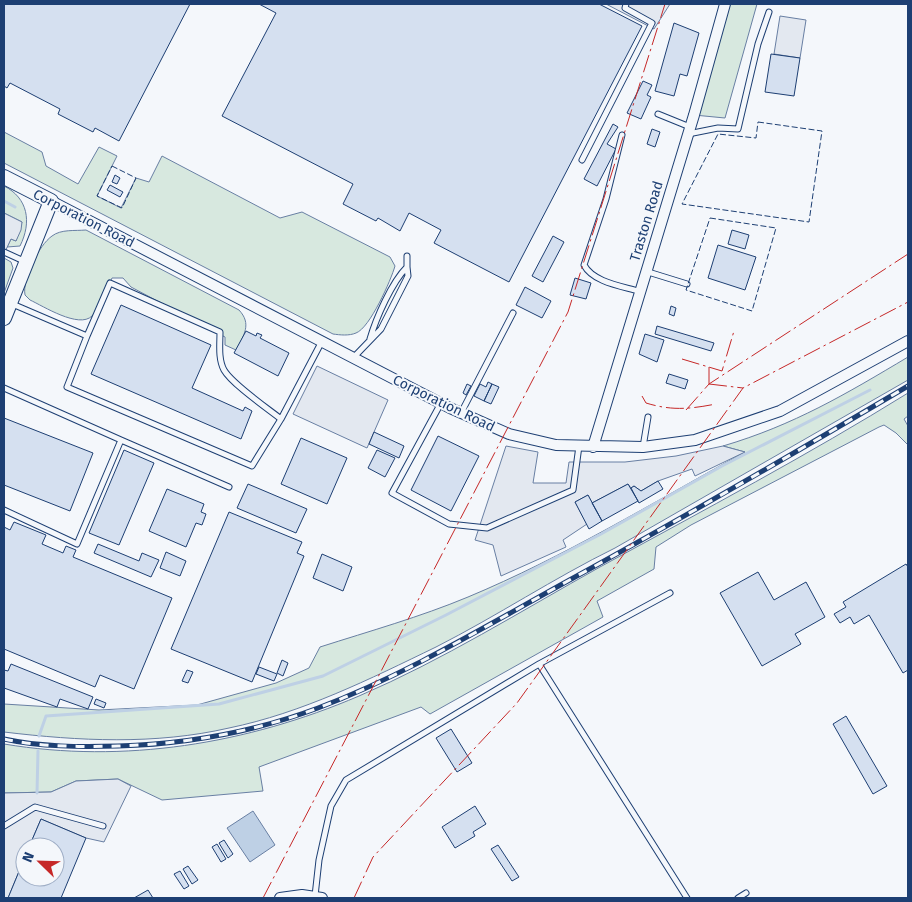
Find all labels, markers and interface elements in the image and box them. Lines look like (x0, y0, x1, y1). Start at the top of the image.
street label: Traston Road (626, 179, 667, 263)
street label: Corporation Road (30, 186, 137, 251)
street label: Corporation Road (390, 371, 498, 436)
north arrow (15, 837, 65, 887)
text: N (19, 850, 38, 865)

